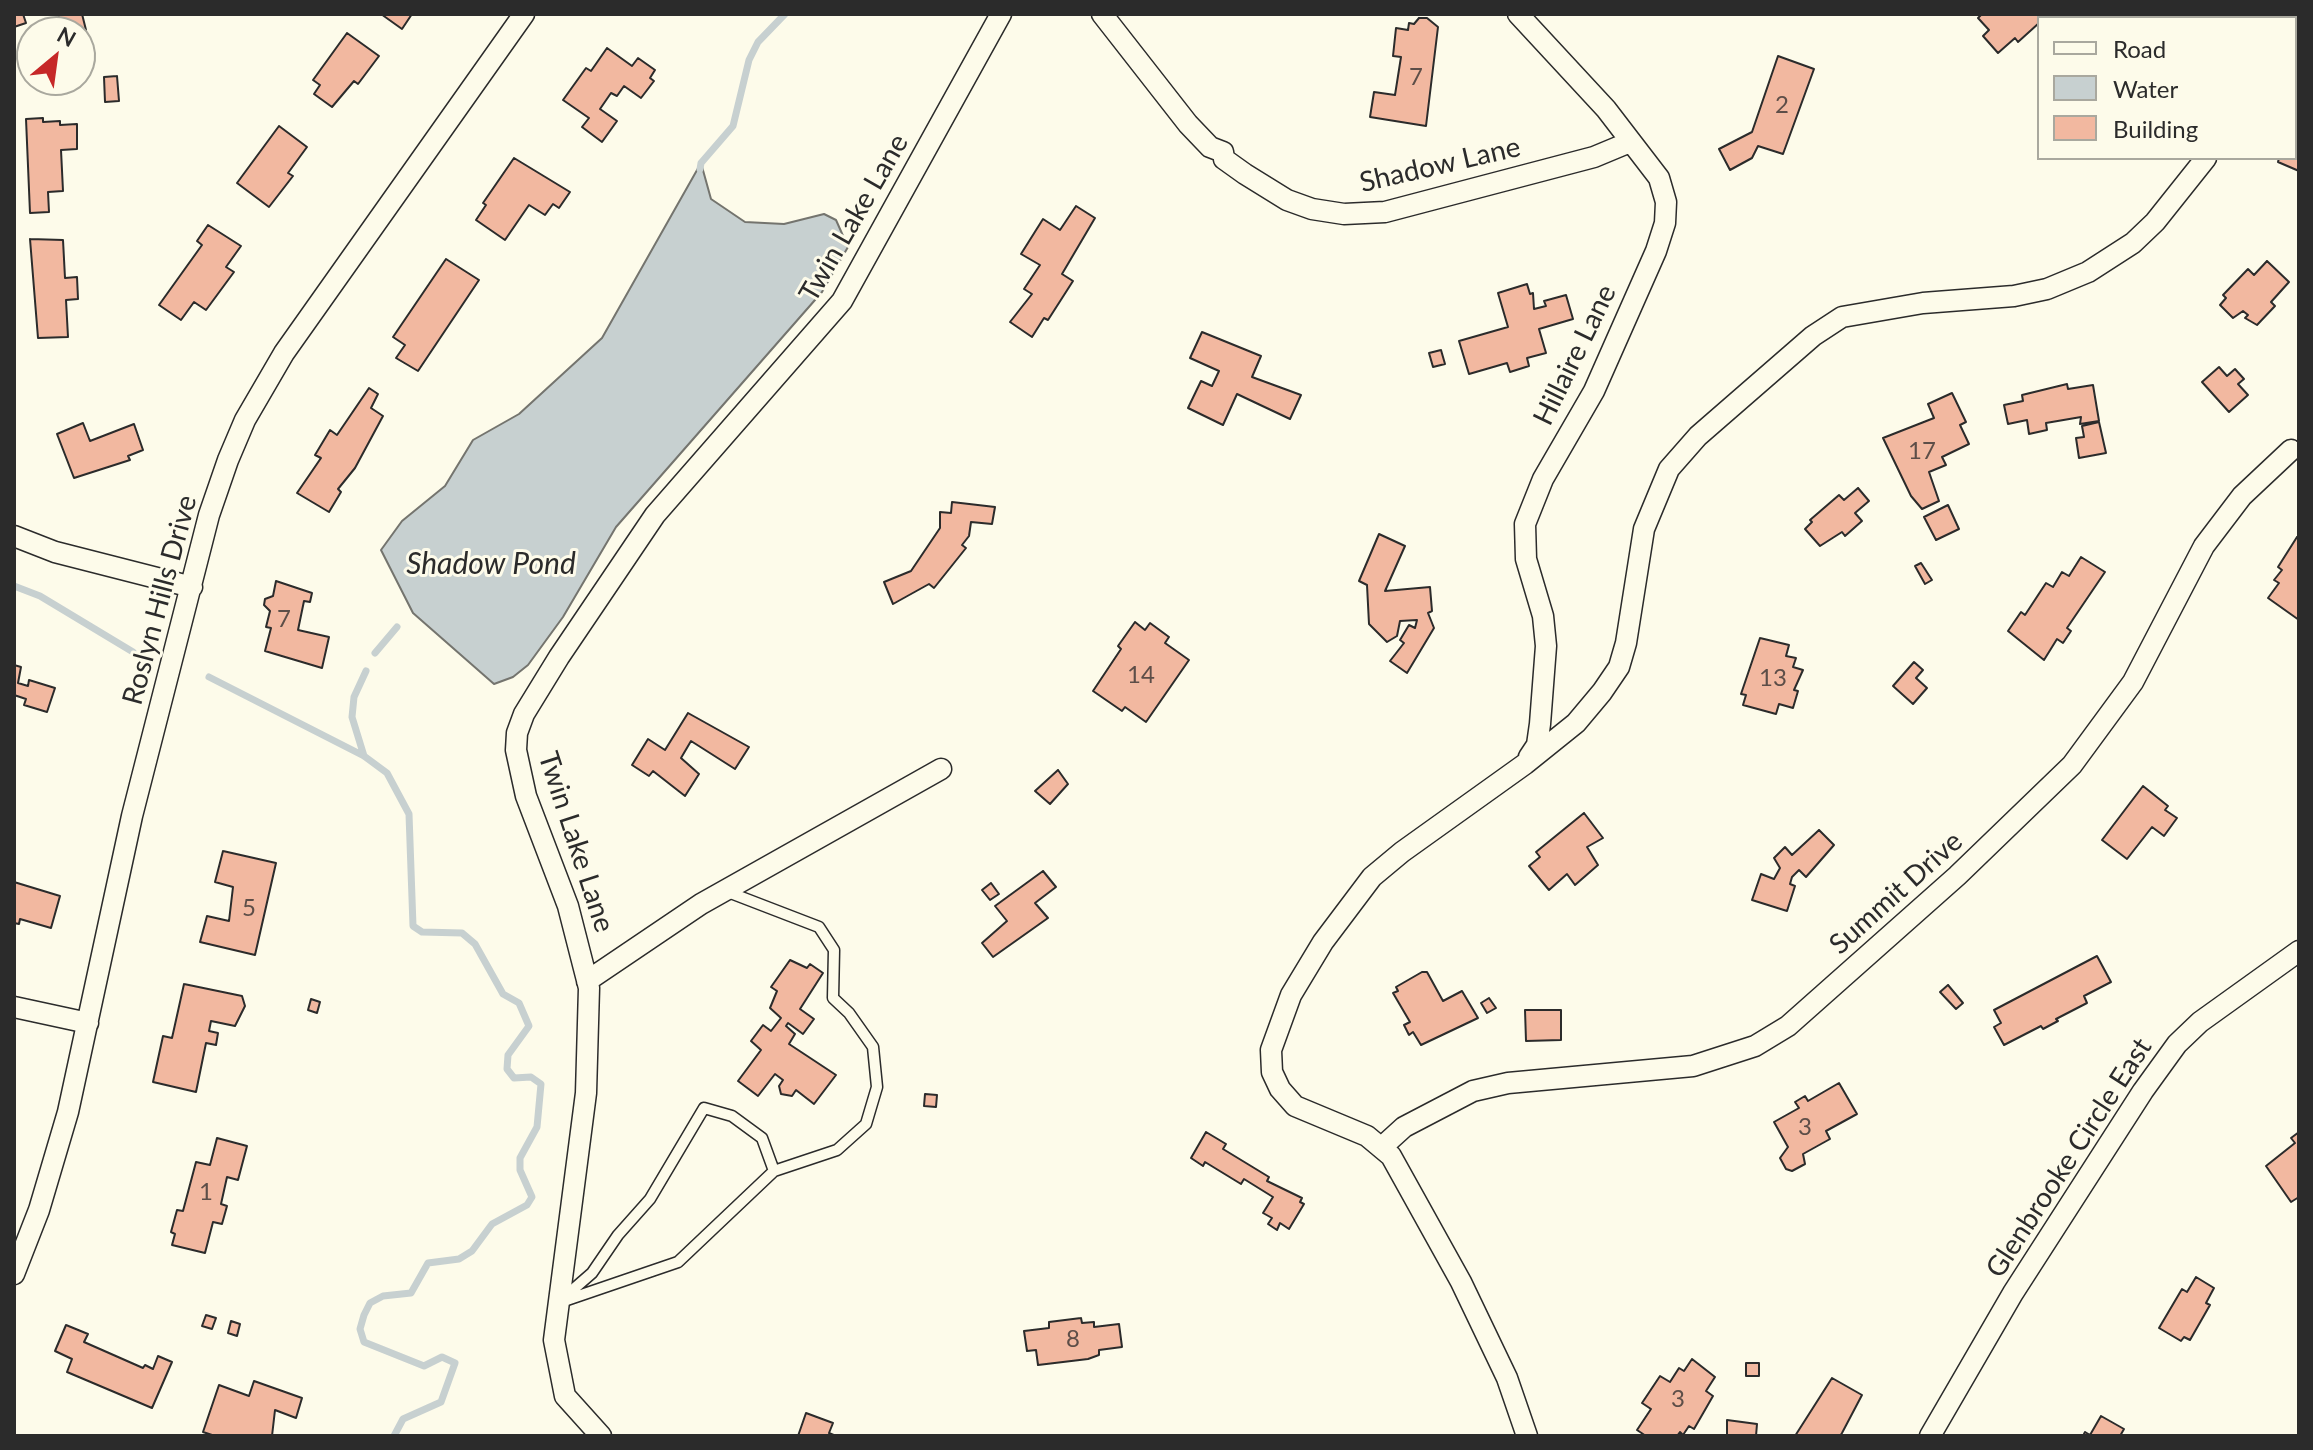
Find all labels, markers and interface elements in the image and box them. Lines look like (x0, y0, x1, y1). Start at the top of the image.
north arrow (16, 16, 96, 96)
legend (2037, 16, 2297, 160)
text: N (53, 20, 81, 52)
text: Road (2113, 34, 2166, 63)
house number: 7 (1409, 63, 1423, 91)
text: Water (2113, 74, 2178, 103)
house number: 2 (1775, 91, 1789, 119)
text: Building (2113, 114, 2198, 143)
street label: Twin Lake Lane (792, 128, 916, 308)
street label: Shadow Lane (1356, 130, 1524, 200)
street label: Hillaire Lane (1527, 279, 1623, 431)
house number: 17 (1908, 437, 1936, 465)
street label: Roslyn Hills Drive (116, 492, 204, 708)
water label: Shadow Pond (406, 546, 576, 582)
house number: 7 (277, 605, 291, 633)
house number: 14 (1127, 661, 1155, 689)
house number: 13 (1759, 664, 1787, 692)
street label: Twin Lake Lane (531, 747, 621, 937)
street label: Summit Drive (1823, 825, 1969, 961)
house number: 5 (242, 894, 256, 922)
street label: Glenbrooke Circle East (1979, 1032, 2159, 1284)
house number: 3 (1798, 1113, 1812, 1141)
house number: 1 (199, 1178, 213, 1206)
house number: 8 (1066, 1325, 1080, 1353)
house number: 3 (1671, 1385, 1685, 1413)

